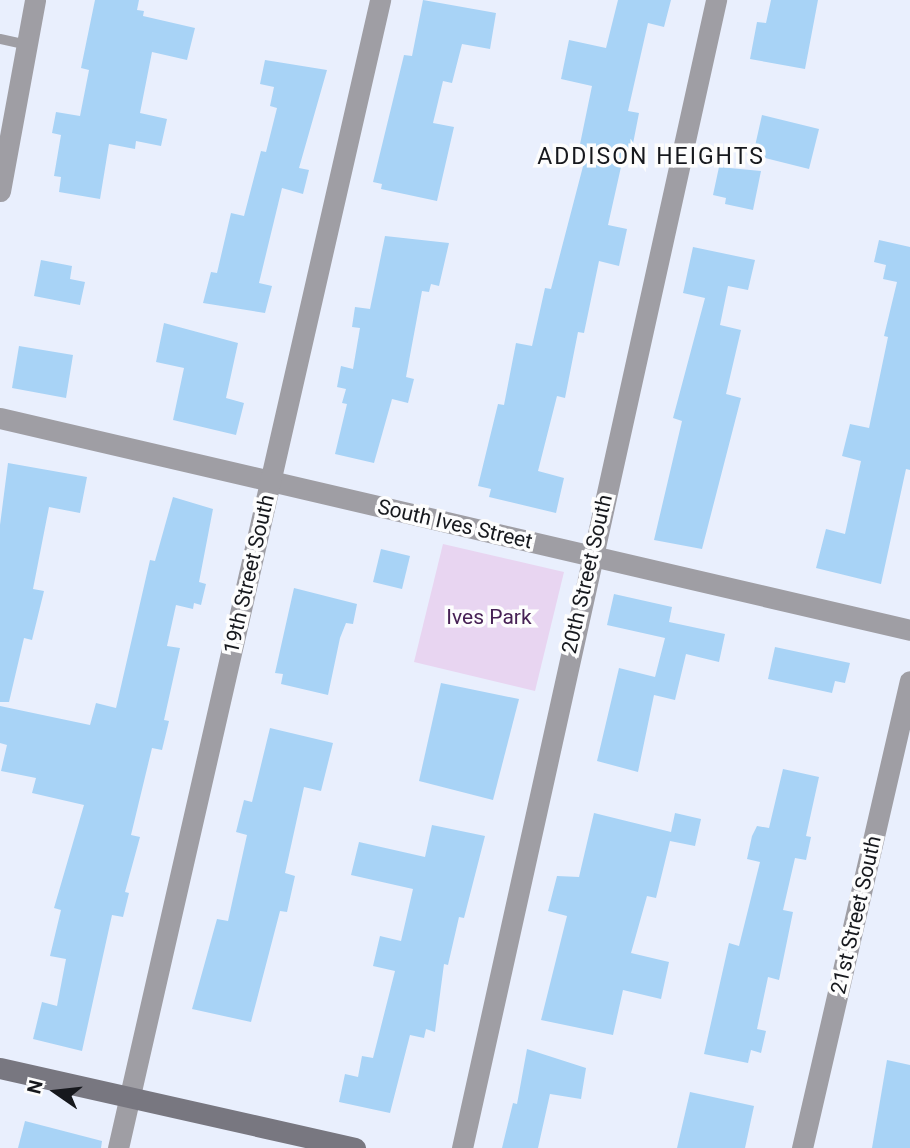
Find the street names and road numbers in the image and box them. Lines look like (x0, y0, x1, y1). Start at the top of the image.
street label: 19th Street South (218, 492, 280, 656)
street label: 20th Street South (556, 492, 618, 656)
street label: South Ives Street (375, 494, 535, 554)
street label: 21st Street South (826, 833, 886, 997)

